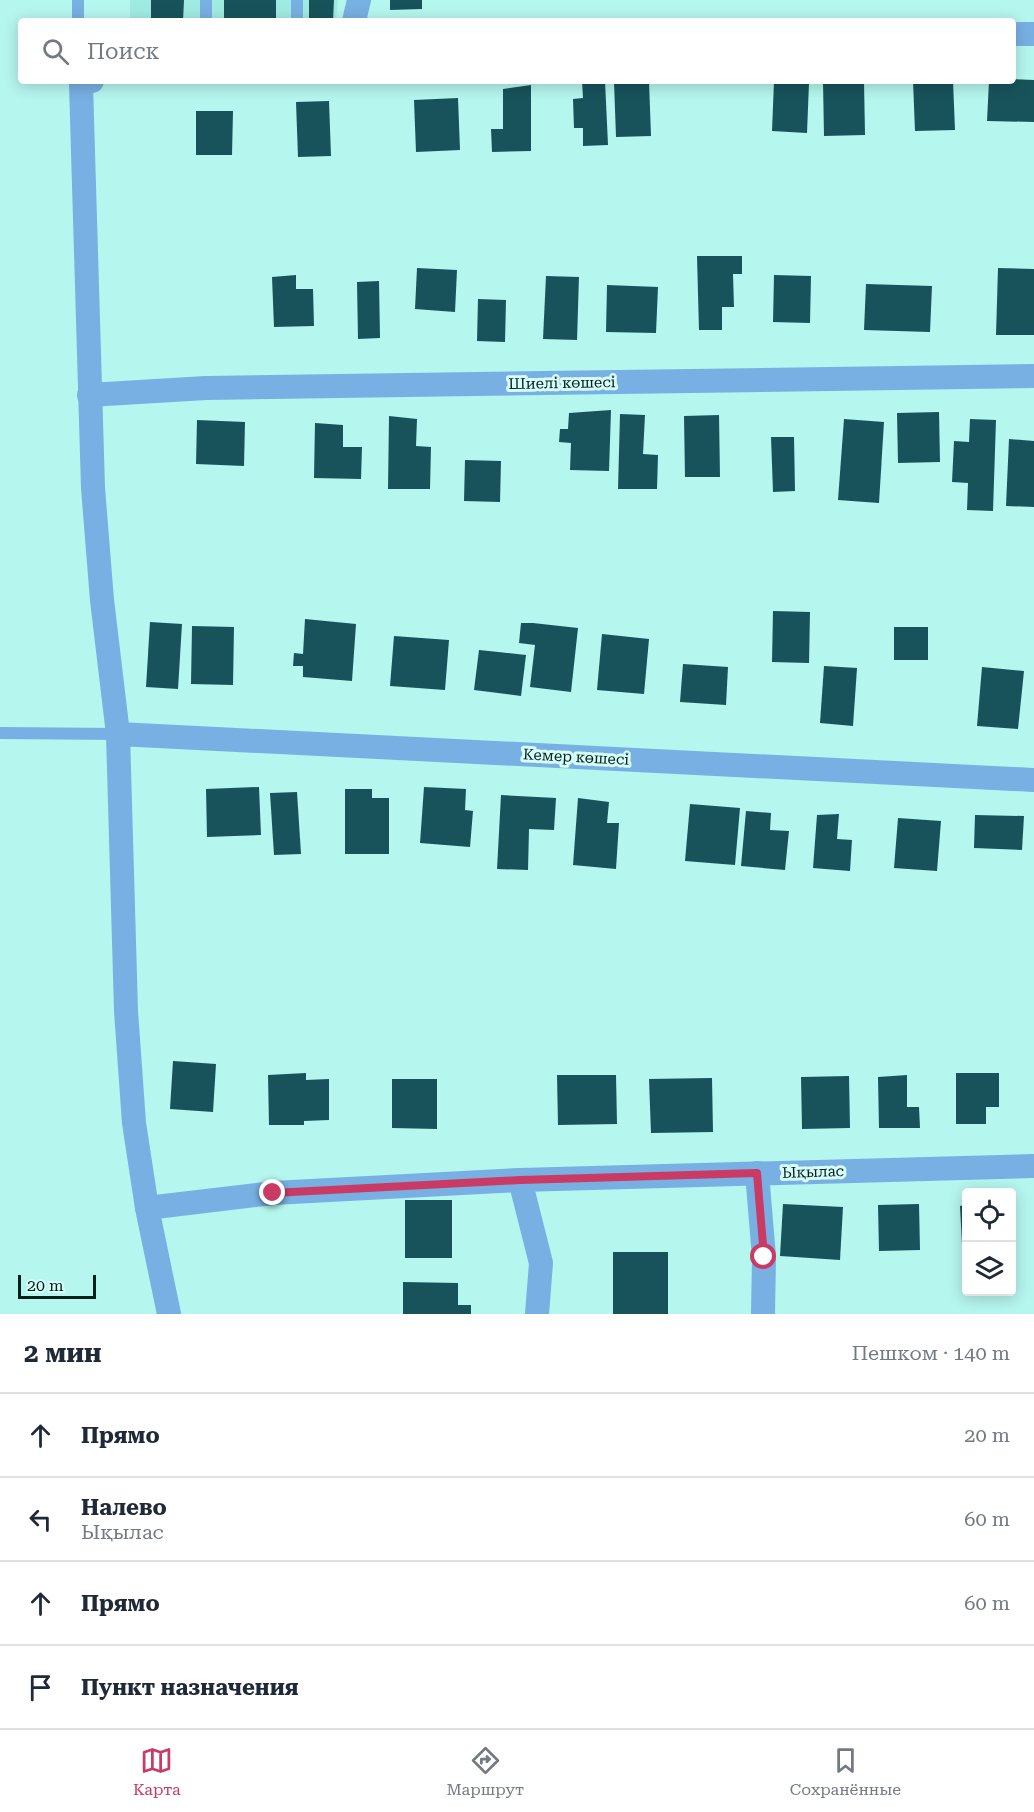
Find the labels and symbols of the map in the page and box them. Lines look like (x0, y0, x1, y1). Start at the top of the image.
street label: Шиелі көшесі (508, 373, 616, 393)
street label: Кемер көшесі (522, 745, 630, 769)
street label: Ықылас (782, 1162, 844, 1182)
route end (259, 1179, 285, 1205)
route start (750, 1243, 776, 1269)
scale bar (18, 1272, 96, 1300)

